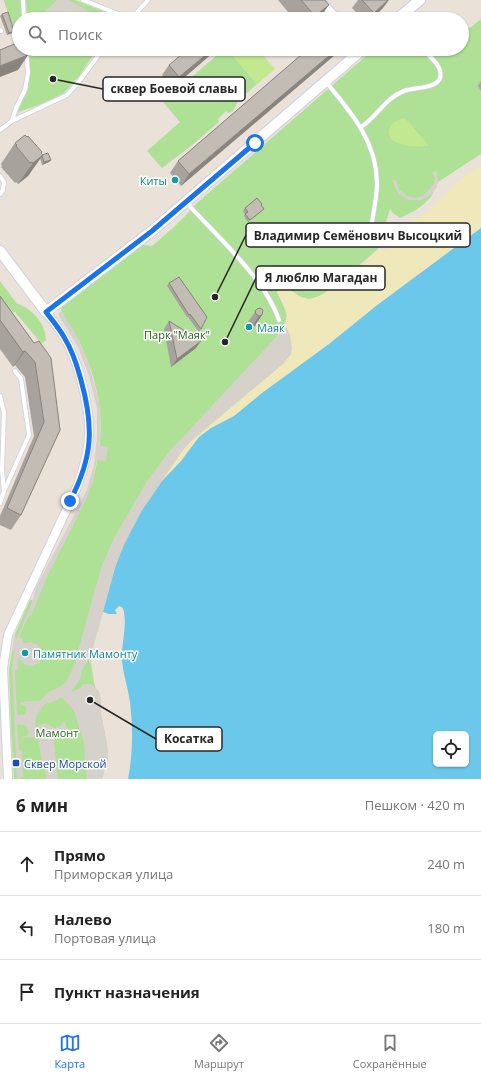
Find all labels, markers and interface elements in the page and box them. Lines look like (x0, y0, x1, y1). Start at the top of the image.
search box (12, 12, 469, 56)
icon: search (26, 23, 48, 45)
text: Поиск (58, 24, 102, 44)
callout: сквер Боевой славы (103, 77, 245, 101)
text: сквер Боевой славы (111, 80, 237, 97)
route start (246, 134, 264, 152)
place label: Киты (140, 173, 167, 188)
marker: Киты (170, 175, 180, 185)
callout: Владимир Семёнович Высоцкий (246, 223, 470, 247)
text: Владимир Семёнович Высоцкий (254, 227, 462, 244)
callout: Я люблю Магадан (256, 266, 385, 290)
text: Я люблю Магадан (264, 269, 378, 286)
place label: Маяк (257, 320, 285, 335)
marker: Маяк (244, 322, 254, 332)
park label: Парк "Маяк" (144, 327, 210, 342)
route end (61, 492, 79, 510)
place label: Памятник Мамонту (33, 646, 138, 661)
marker: Памятник Мамонту (20, 648, 30, 658)
park label: Мамонт (36, 725, 78, 740)
callout: Косатка (156, 727, 222, 751)
text: Косатка (164, 730, 214, 747)
map controls (433, 731, 469, 767)
button: locate (433, 731, 469, 767)
place label: Сквер Морской (24, 756, 107, 771)
marker: Сквер Морской (11, 758, 21, 768)
text: 6 мин (16, 794, 68, 817)
text: Пешком · 420 m (365, 796, 465, 814)
text: Прямо (54, 845, 106, 865)
icon: ahead (16, 853, 38, 875)
text: 240 m (427, 855, 465, 873)
text: Приморская улица (54, 865, 173, 883)
text: Налево (54, 909, 112, 929)
icon: left (16, 917, 38, 939)
text: 180 m (427, 919, 465, 937)
text: Портовая улица (54, 929, 156, 947)
icon: arrive (16, 981, 38, 1003)
text: Пункт назначения (54, 982, 200, 1002)
tab: Карта (54, 1032, 85, 1071)
tab: Маршрут (194, 1032, 244, 1071)
tab: Сохранённые (353, 1032, 427, 1071)

